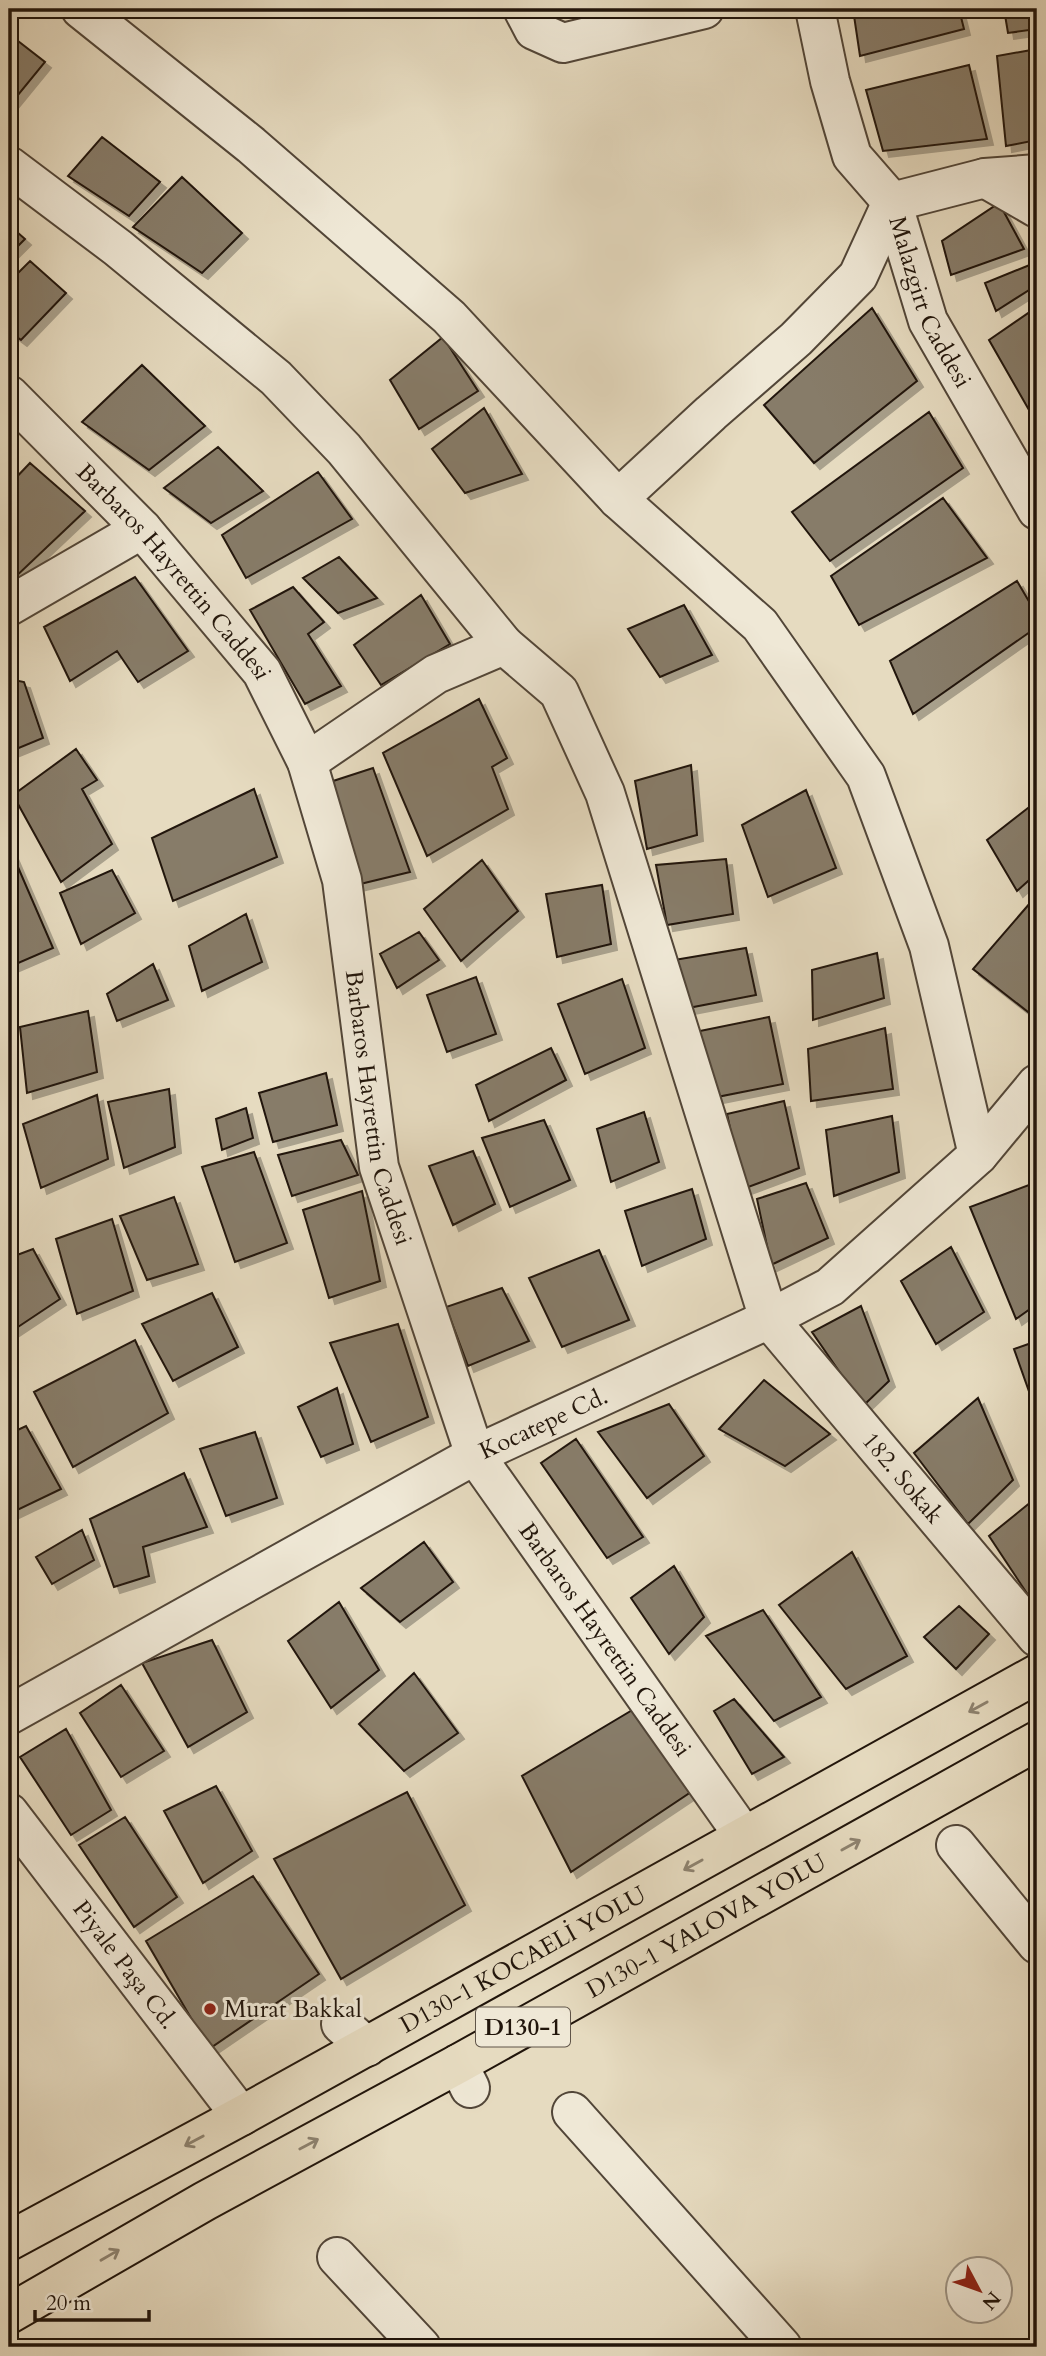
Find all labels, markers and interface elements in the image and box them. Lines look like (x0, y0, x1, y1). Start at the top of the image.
street label: Malazgirt Caddesi (881, 212, 980, 394)
street label: Barbaros Hayrettin Caddesi (69, 456, 280, 685)
street label: Barbaros Hayrettin Caddesi (337, 968, 420, 1250)
street label: Kocatepe Cd. (474, 1379, 613, 1467)
street label: 182. Sokak (855, 1425, 951, 1531)
street label: Barbaros Hayrettin Caddesi (511, 1516, 700, 1764)
one-way arrow (968, 1700, 988, 1714)
one-way arrow (841, 1838, 861, 1852)
street label: D130-1 YALOVA YOLU (580, 1845, 832, 2006)
one-way arrow (683, 1858, 703, 1872)
street label: D130-1 KOCAELİ YOLU (396, 1879, 652, 2039)
street label: Piyale Paşa Cd. (65, 1893, 185, 2036)
place label: Murat Bakkal (224, 1993, 362, 2026)
marker: Murat Bakkal (202, 2001, 218, 2017)
road number: D130-1 (476, 2008, 570, 2046)
one-way arrow (184, 2135, 205, 2149)
one-way arrow (298, 2137, 319, 2151)
one-way arrow (100, 2248, 120, 2262)
north arrow (944, 2254, 1014, 2324)
scale bar (35, 2279, 149, 2323)
text: N (976, 2286, 1006, 2316)
text: 20 m (46, 2289, 91, 2318)

